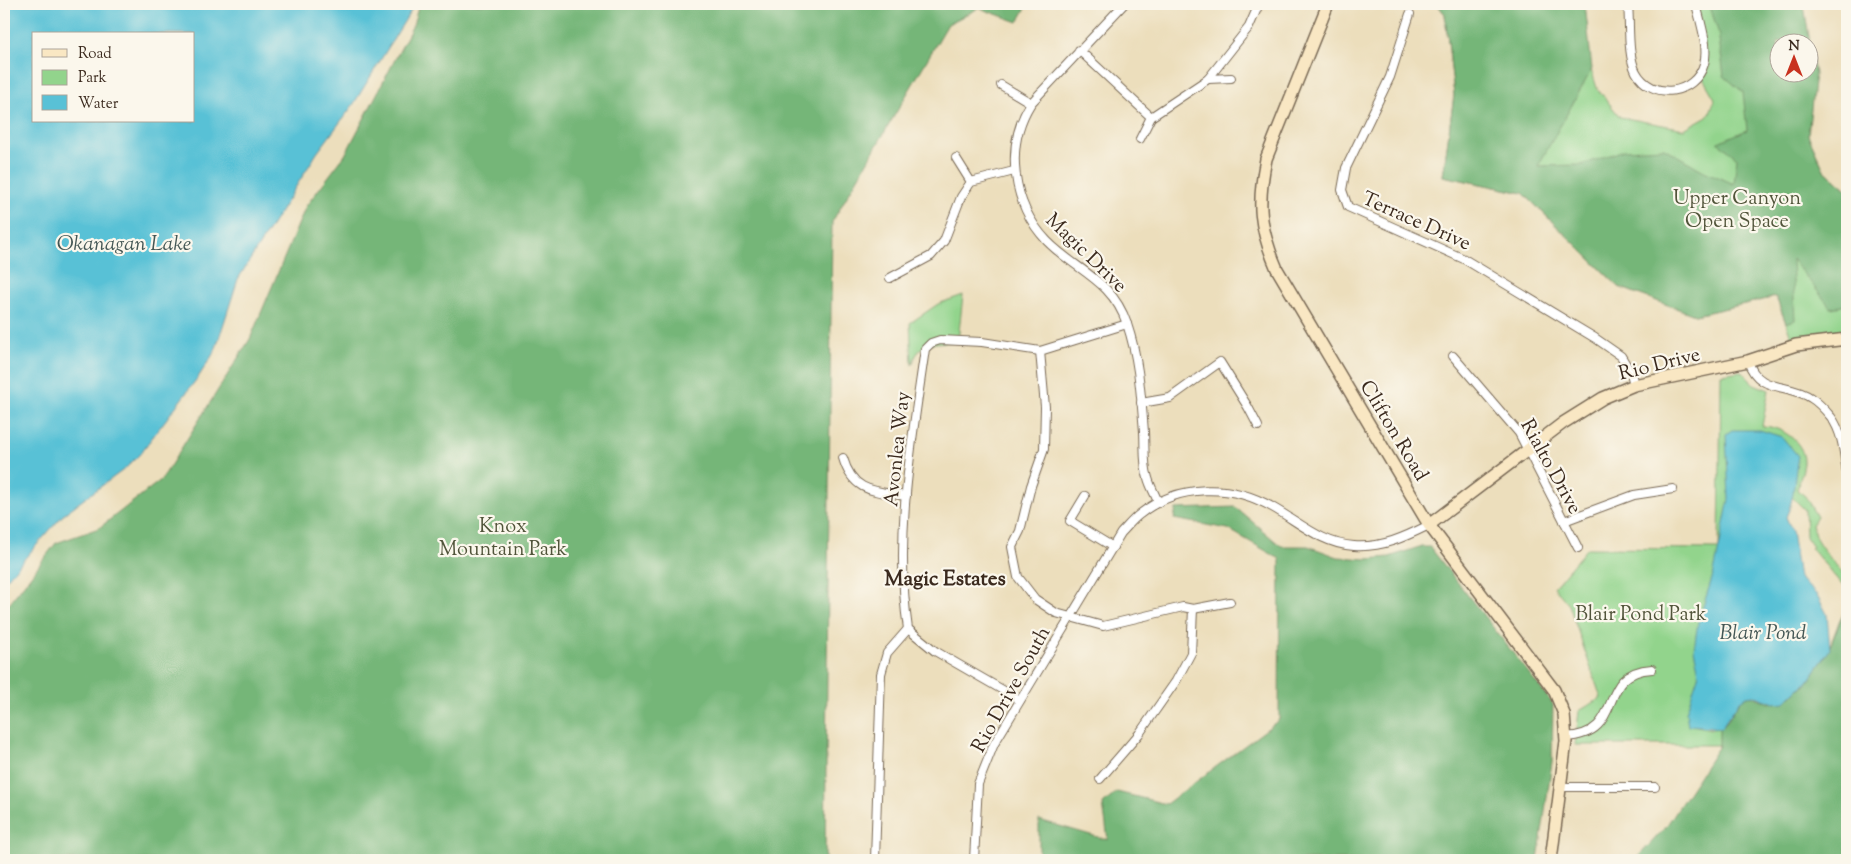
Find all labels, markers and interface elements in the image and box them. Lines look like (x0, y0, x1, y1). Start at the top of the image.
legend (32, 32, 195, 122)
north arrow (1768, 32, 1818, 82)
text: N (1788, 37, 1800, 57)
text: Road (78, 44, 112, 65)
text: Park (78, 68, 107, 89)
text: Water (78, 94, 119, 115)
street label: Terrace Drive (1357, 185, 1475, 259)
park label: Upper Canyon Open Space (1673, 185, 1801, 237)
street label: Magic Drive (1038, 207, 1133, 300)
water label: Okanagan Lake (57, 230, 191, 260)
street label: Rio Drive (1616, 341, 1704, 390)
street label: Clifton Road (1351, 375, 1434, 487)
street label: Avonlea Way (878, 390, 919, 508)
street label: Rialto Drive (1512, 414, 1588, 520)
park label: Knox Mountain Park (439, 513, 567, 565)
district label: Magic Estates (884, 565, 1006, 595)
park label: Blair Pond Park (1575, 601, 1707, 630)
water label: Blair Pond (1720, 619, 1807, 649)
street label: Rio Drive South (965, 622, 1059, 759)

